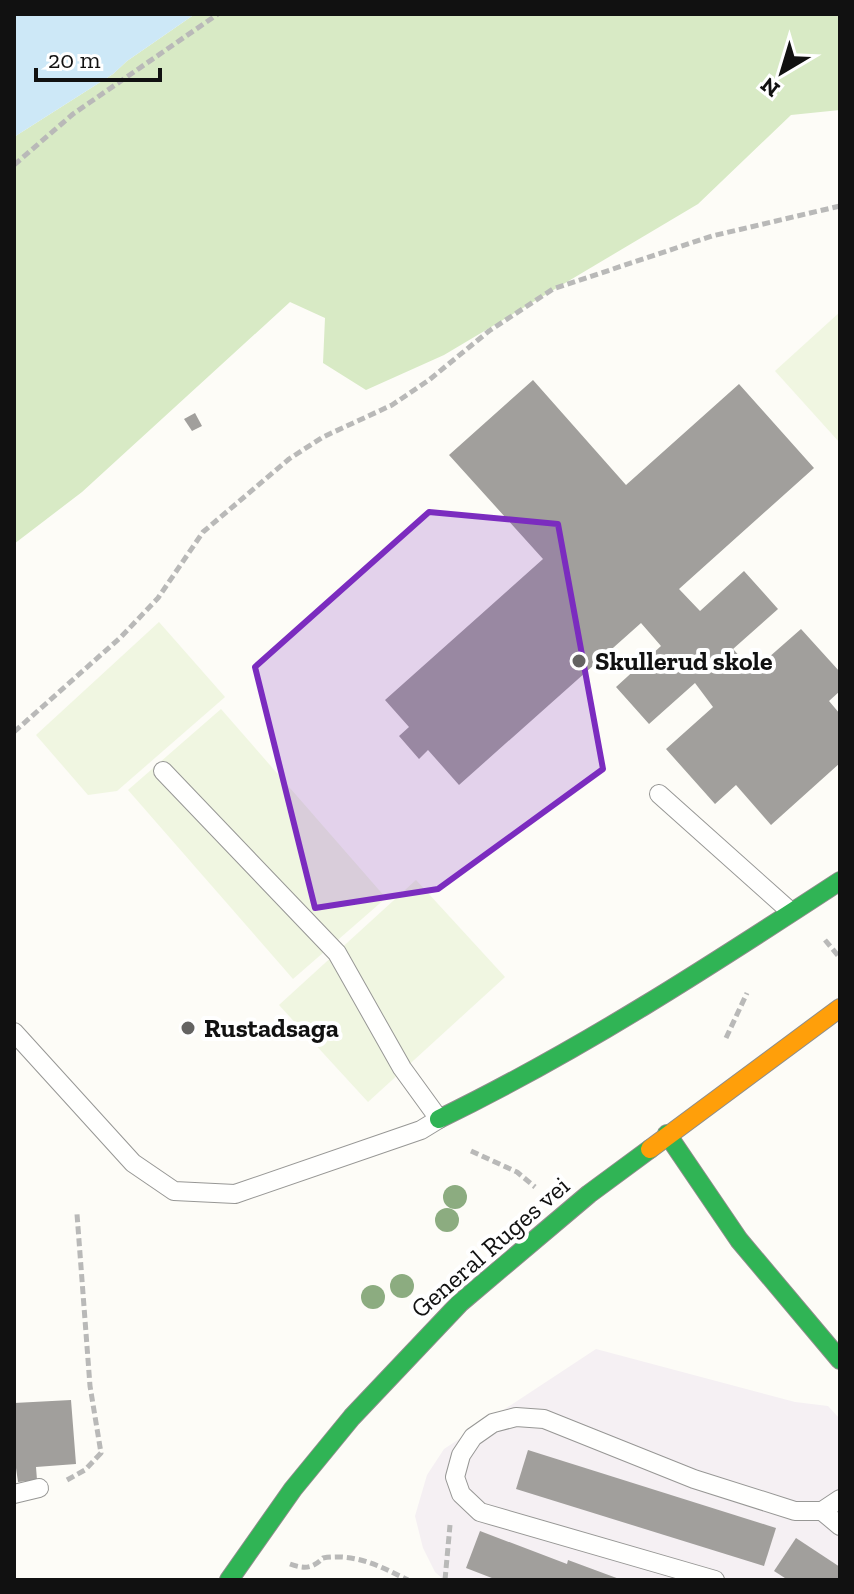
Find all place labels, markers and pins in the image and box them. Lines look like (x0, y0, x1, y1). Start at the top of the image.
place label: Skullerud skole (595, 645, 773, 677)
marker: Skullerud skole (570, 652, 588, 670)
place label: Rustadsaga (204, 1012, 339, 1044)
marker: Rustadsaga (179, 1019, 197, 1037)

